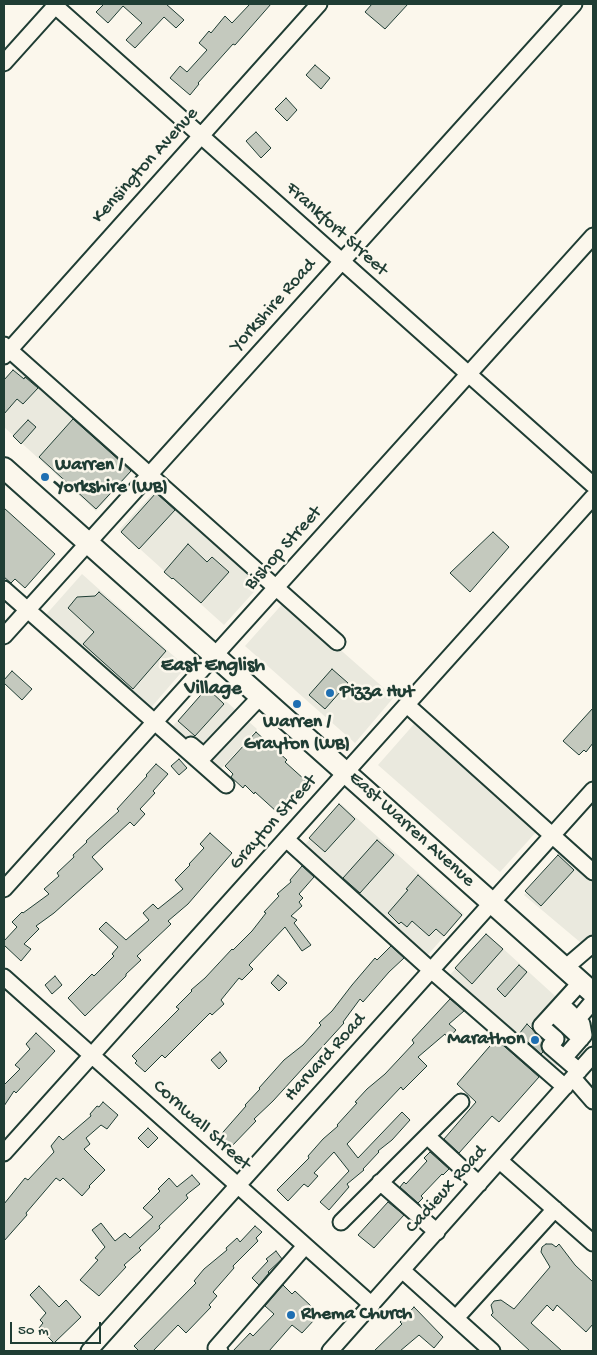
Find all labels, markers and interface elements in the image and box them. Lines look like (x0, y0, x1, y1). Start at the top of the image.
street label: Kensington Avenue (88, 103, 204, 229)
street label: Frankfort Street (280, 178, 392, 282)
street label: Yorkshire Road (226, 255, 322, 357)
place label: Warren / Yorkshire (WB) (55, 455, 168, 499)
marker: Warren / Yorkshire (WB) (39, 471, 51, 483)
street label: Bishop Street (240, 502, 328, 596)
district label: East English Village (161, 655, 265, 702)
place label: Pizza Hut (340, 682, 414, 704)
marker: Pizza Hut (324, 687, 336, 699)
marker: Warren / Grayton (WB) (291, 698, 303, 710)
place label: Warren / Grayton (WB) (244, 712, 350, 756)
street label: East Warren Avenue (343, 767, 479, 893)
street label: Grayton Street (225, 771, 323, 875)
street label: Harvard Road (280, 1009, 372, 1107)
place label: Marathon (447, 1029, 525, 1051)
marker: Marathon (529, 1034, 541, 1046)
street label: Cornwall Street (147, 1076, 255, 1176)
street label: Cadieux Road (401, 1141, 493, 1239)
place label: Rhema Church (301, 1304, 412, 1326)
marker: Rhema Church (285, 1309, 297, 1321)
scale bar (12, 1312, 104, 1344)
text: 50 m (18, 1322, 49, 1340)

